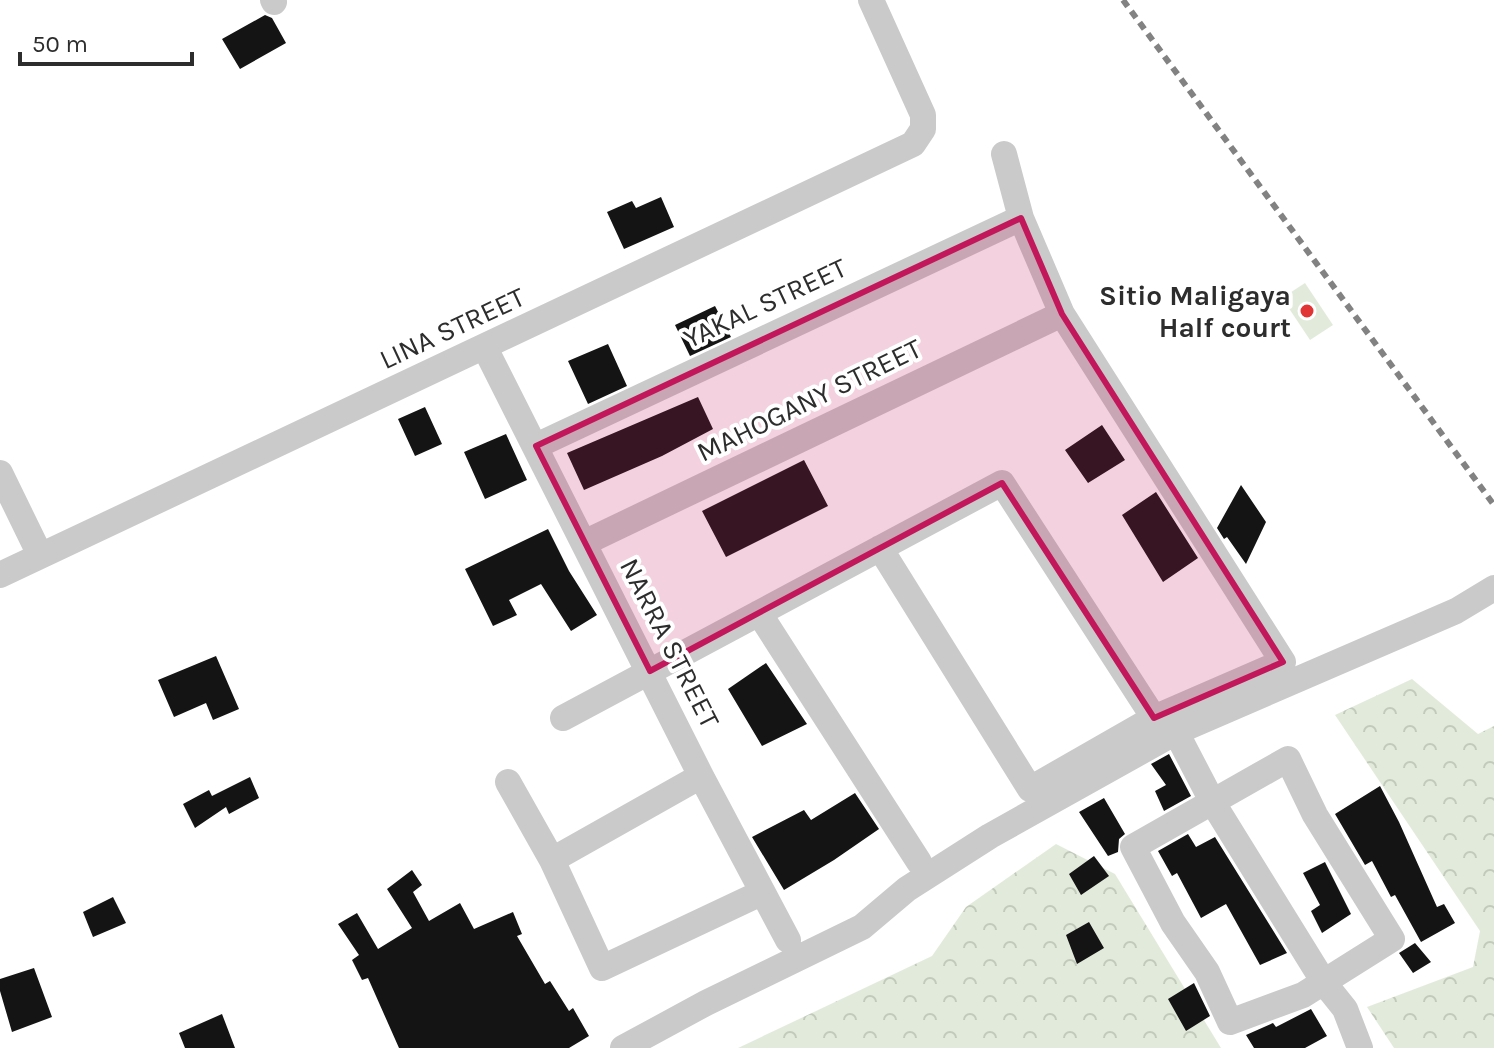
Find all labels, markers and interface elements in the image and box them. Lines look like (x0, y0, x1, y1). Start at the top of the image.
scale bar (20, 16, 192, 66)
text: 50 m (32, 30, 88, 58)
street label: YAKAL STREET (678, 251, 852, 355)
place label: Sitio Maligaya Half court (1099, 279, 1291, 344)
street label: LINA STREET (374, 280, 530, 376)
marker: Sitio Maligaya Half court (1298, 302, 1316, 320)
street label: MAHOGANY STREET (691, 331, 927, 469)
street label: NARRA STREET (613, 553, 727, 733)

